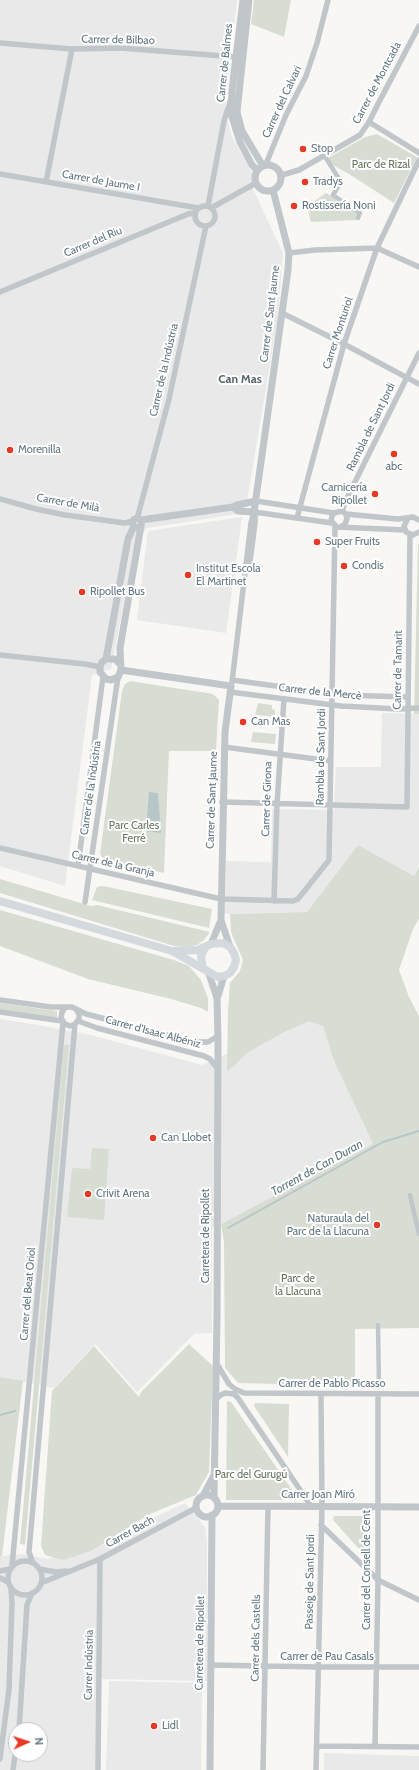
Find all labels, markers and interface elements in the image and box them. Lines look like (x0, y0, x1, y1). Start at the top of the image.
street label: Carrer de Balmes (214, 23, 236, 103)
street label: Carrer de Bilbao (81, 33, 155, 47)
street label: Carrer de Montcada (350, 40, 404, 126)
street label: Carrer del Calvari (259, 64, 305, 140)
place label: Stop (311, 142, 333, 156)
marker: Stop (298, 144, 308, 154)
park label: Parc de Rizal (352, 158, 410, 172)
street label: Carrer de Jaume I (61, 168, 141, 194)
place label: Tradys (313, 175, 343, 189)
marker: Tradys (300, 177, 310, 187)
place label: Rostissería Noni (302, 199, 375, 213)
marker: Rostissería Noni (289, 201, 299, 211)
street label: Carrer del Riu (62, 224, 124, 260)
street label: Carrer de Sant Jaume (258, 265, 282, 363)
street label: Carrer Monturiol (320, 295, 356, 371)
street label: Carrer de la Indústria (147, 322, 181, 418)
district label: Can Mas (218, 372, 262, 386)
street label: Rambla de Sant Jordi (344, 381, 398, 473)
place label: Morenilla (18, 443, 61, 457)
marker: Morenilla (5, 445, 15, 455)
marker: abc (389, 449, 399, 459)
place label: abc (386, 460, 402, 474)
place label: Carnicería Ripollet (321, 481, 367, 507)
marker: Carnicería Ripollet (370, 489, 380, 499)
street label: Carrer de Milà (35, 491, 101, 515)
place label: Super Fruits (325, 535, 380, 549)
marker: Super Fruits (312, 537, 322, 547)
place label: Condis (352, 559, 384, 573)
marker: Condis (339, 561, 349, 571)
place label: Institut Escola El Martinet (196, 562, 261, 588)
marker: Institut Escola El Martinet (183, 570, 193, 580)
place label: Ripollet Bus (90, 585, 145, 599)
marker: Ripollet Bus (77, 587, 87, 597)
street label: Carrer de Tamarit (391, 630, 405, 710)
street label: Carrer de la Mercè (278, 681, 362, 703)
street label: Rambla de Sant Jordi (314, 709, 328, 805)
place label: Can Mas (251, 715, 290, 729)
marker: Can Mas (238, 717, 248, 727)
street label: Carrer de la Indústria (78, 740, 104, 836)
street label: Carrer de Sant Jaume (204, 751, 220, 849)
street label: Carrer de Girona (259, 761, 275, 837)
park label: Parc Carles Ferré (109, 819, 159, 845)
street label: Carrer de la Granja (70, 848, 156, 880)
street label: Carrer d'Isaac Albéniz (104, 1013, 202, 1051)
place label: Can Llobet (161, 1131, 211, 1145)
marker: Can Llobet (148, 1133, 158, 1143)
water label: Torrent de Can Duran (269, 1137, 365, 1199)
place label: Crivit Arena (96, 1187, 150, 1201)
marker: Crivit Arena (83, 1189, 93, 1199)
street label: Carretera de Ripollet (199, 1189, 213, 1283)
place label: Naturaula del Parc de la Llacuna (287, 1212, 369, 1238)
marker: Naturaula del Parc de la Llacuna (372, 1220, 382, 1230)
street label: Carrer del Beat Oriol (17, 1247, 39, 1341)
park label: Parc de la Llacuna (275, 1272, 321, 1298)
street label: Carrer de Pablo Picasso (278, 1377, 386, 1391)
park label: Parc del Gurugú (215, 1468, 287, 1482)
street label: Carrer Joan Miró (281, 1488, 355, 1502)
street label: Carrer del Consell de Cent (360, 1510, 374, 1630)
street label: Carrer Bach (104, 1513, 156, 1551)
street label: Passeig de Sant Jordi (303, 1534, 317, 1630)
street label: Carrer dels Castells (249, 1594, 263, 1682)
street label: Carretera de Ripollet (193, 1596, 207, 1690)
street label: Carrer Indústria (82, 1630, 96, 1700)
street label: Carrer de Pau Casals (280, 1650, 374, 1664)
place label: Lidl (162, 1719, 179, 1733)
marker: Lidl (149, 1721, 159, 1731)
north arrow (8, 1722, 48, 1762)
text: N (32, 1737, 46, 1746)

